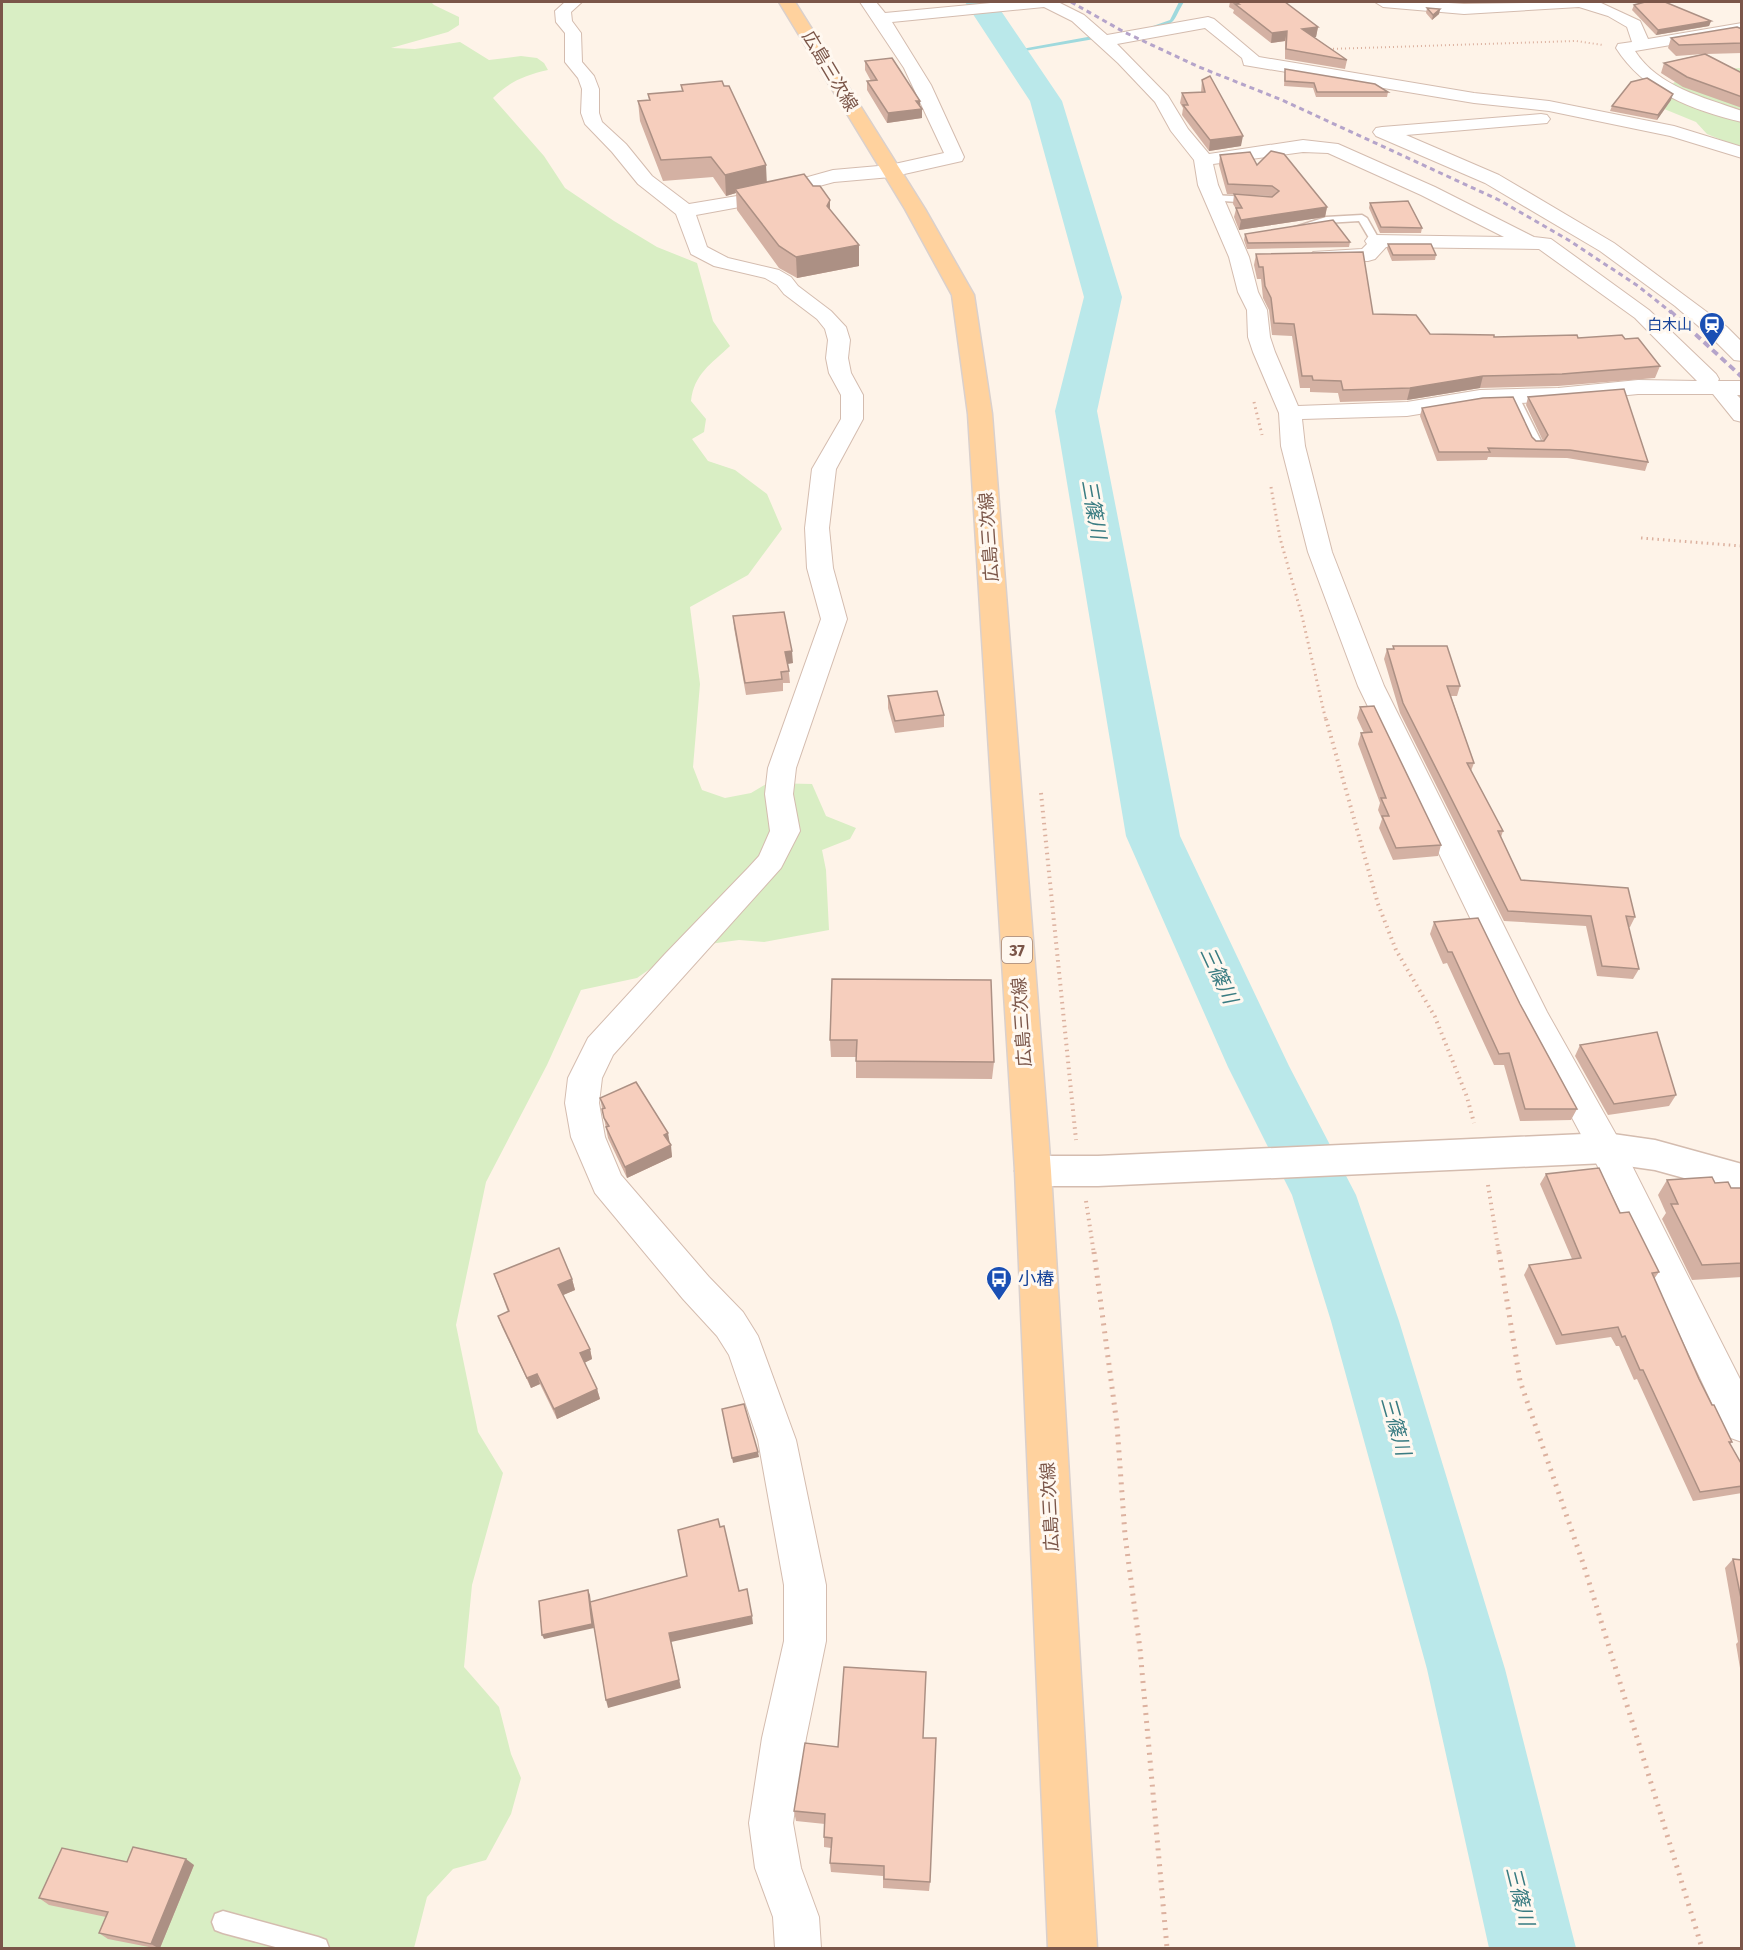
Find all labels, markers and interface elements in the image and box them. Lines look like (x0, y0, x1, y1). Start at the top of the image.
street label: 広島三次線 (797, 27, 863, 115)
station icon: 白木山 (1697, 310, 1727, 348)
place label: 白木山 (1647, 316, 1692, 334)
water label: 三篠川 (1077, 477, 1111, 543)
street label: 広島三次線 (975, 491, 1003, 583)
road number: 37 (1002, 937, 1032, 963)
water label: 三篠川 (1195, 943, 1243, 1009)
street label: 広島三次線 (1008, 976, 1036, 1068)
bus stop icon: 小椿 (984, 1264, 1014, 1302)
place label: 小椿 (1018, 1268, 1054, 1290)
water label: 三篠川 (1376, 1394, 1416, 1460)
street label: 広島三次線 (1037, 1461, 1063, 1553)
water label: 三篠川 (1501, 1864, 1539, 1930)

